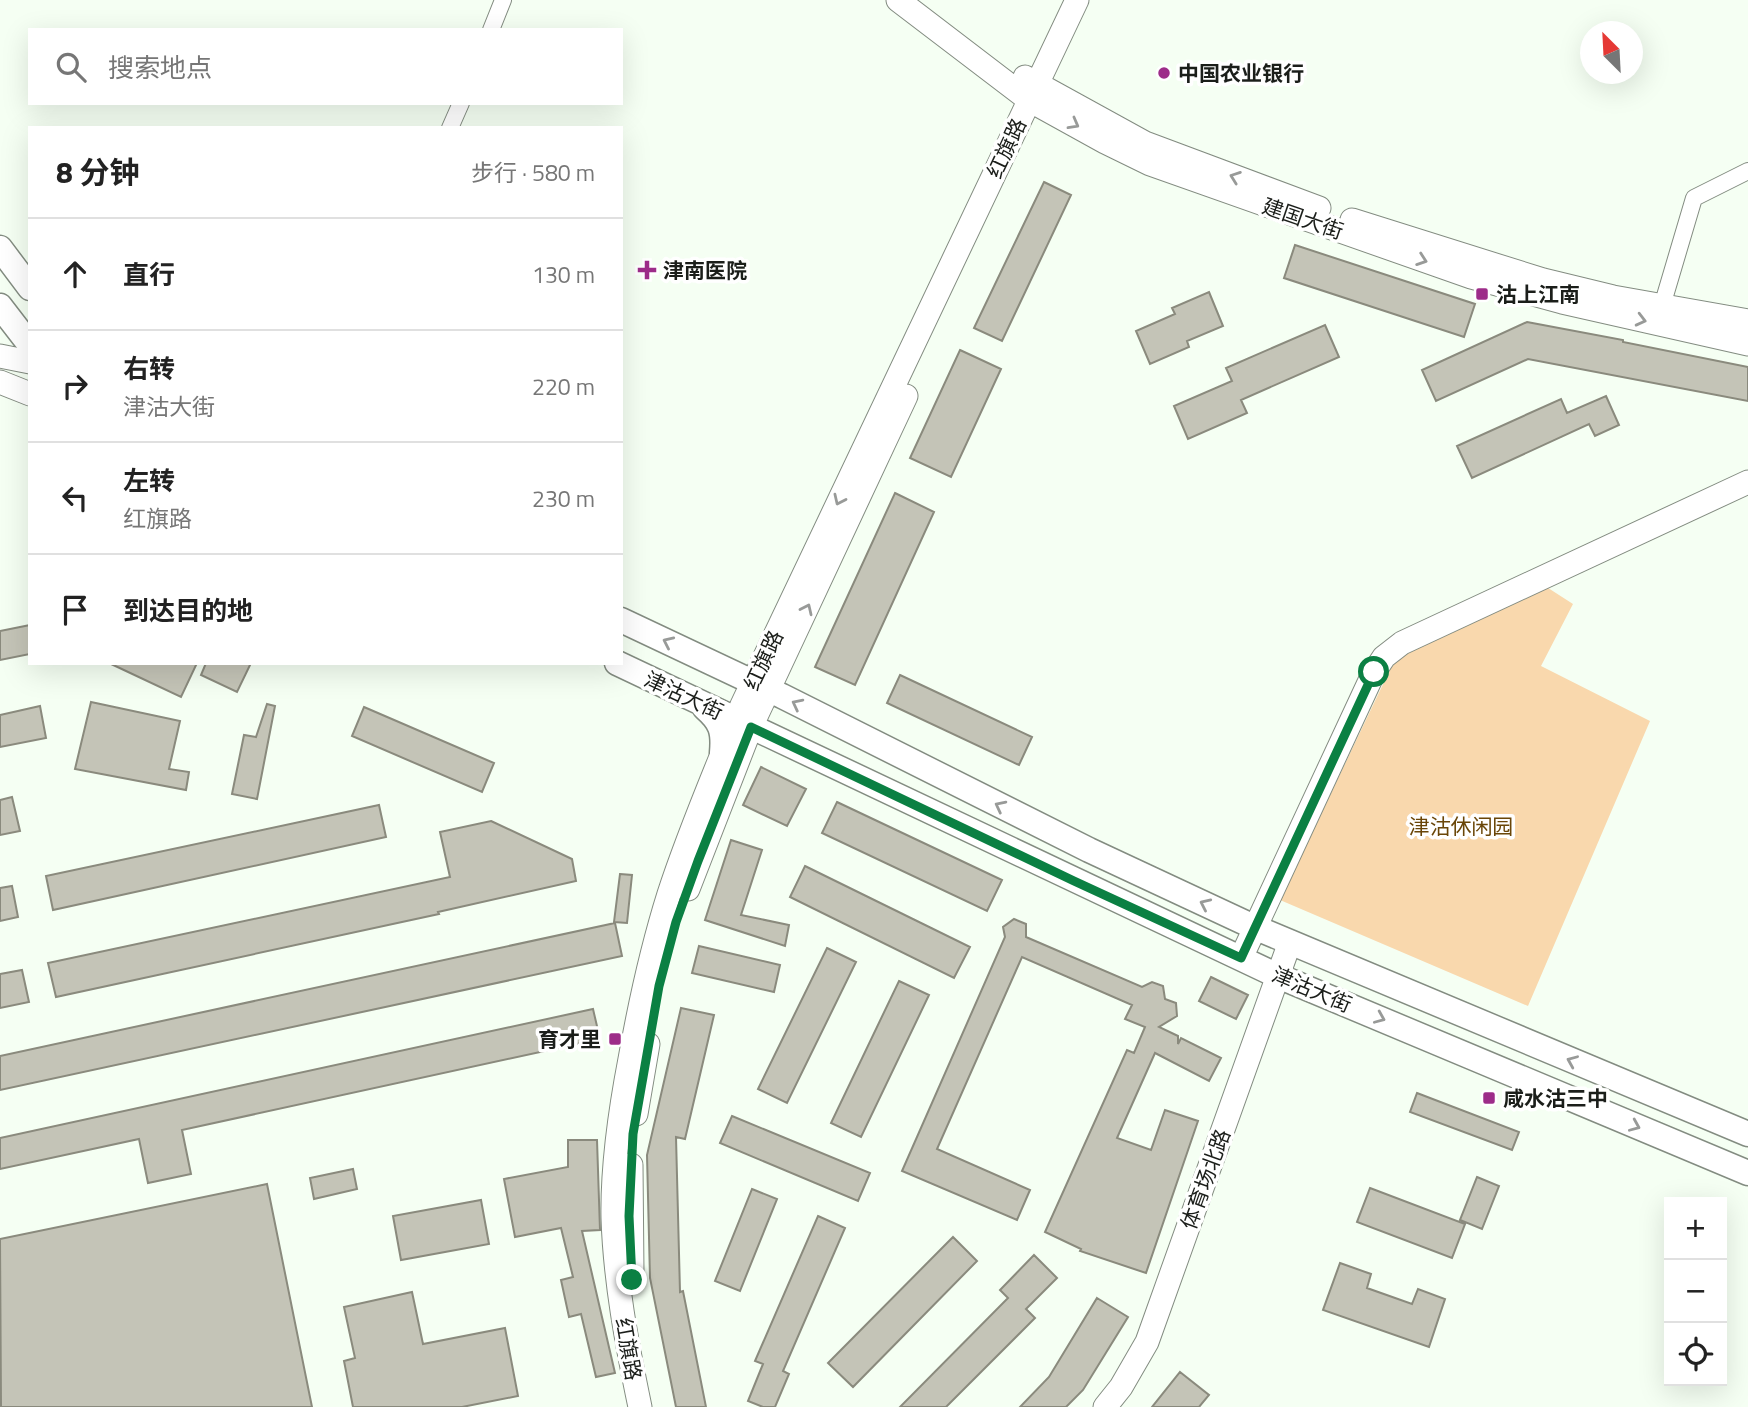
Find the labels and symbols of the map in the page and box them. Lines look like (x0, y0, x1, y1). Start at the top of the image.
north arrow (1580, 21, 1643, 84)
place label: 中国农业银行 (1178, 57, 1304, 89)
marker: 中国农业银行 (1156, 65, 1172, 81)
street label: 红旗路 (978, 113, 1034, 183)
one-way arrow (1066, 116, 1079, 129)
one-way arrow (1230, 171, 1242, 185)
street label: 建国大街 (1258, 189, 1348, 247)
one-way arrow (1415, 252, 1428, 266)
place label: 津南医院 (663, 254, 747, 286)
marker: 津南医院 (637, 260, 657, 280)
place label: 沽上江南 (1496, 278, 1580, 310)
marker: 沽上江南 (1474, 286, 1490, 302)
one-way arrow (1635, 312, 1647, 326)
one-way arrow (833, 493, 847, 505)
one-way arrow (799, 604, 813, 616)
street label: 红旗路 (735, 625, 791, 695)
one-way arrow (663, 636, 675, 650)
route start (1358, 656, 1389, 687)
street label: 津沽大街 (639, 663, 729, 727)
one-way arrow (792, 698, 804, 712)
one-way arrow (995, 800, 1007, 814)
park label: 津沽休闲园 (1409, 810, 1514, 842)
one-way arrow (1200, 898, 1212, 912)
street label: 津沽大街 (1267, 958, 1357, 1020)
one-way arrow (1373, 1010, 1385, 1024)
place label: 育才里 (538, 1023, 601, 1055)
marker: 育才里 (607, 1031, 623, 1047)
one-way arrow (1567, 1055, 1579, 1069)
place label: 咸水沽三中 (1503, 1082, 1608, 1114)
marker: 咸水沽三中 (1481, 1090, 1497, 1106)
one-way arrow (1628, 1117, 1640, 1131)
street label: 体育场北路 (1172, 1124, 1238, 1234)
route end (616, 1264, 647, 1295)
street label: 红旗路 (608, 1315, 650, 1383)

